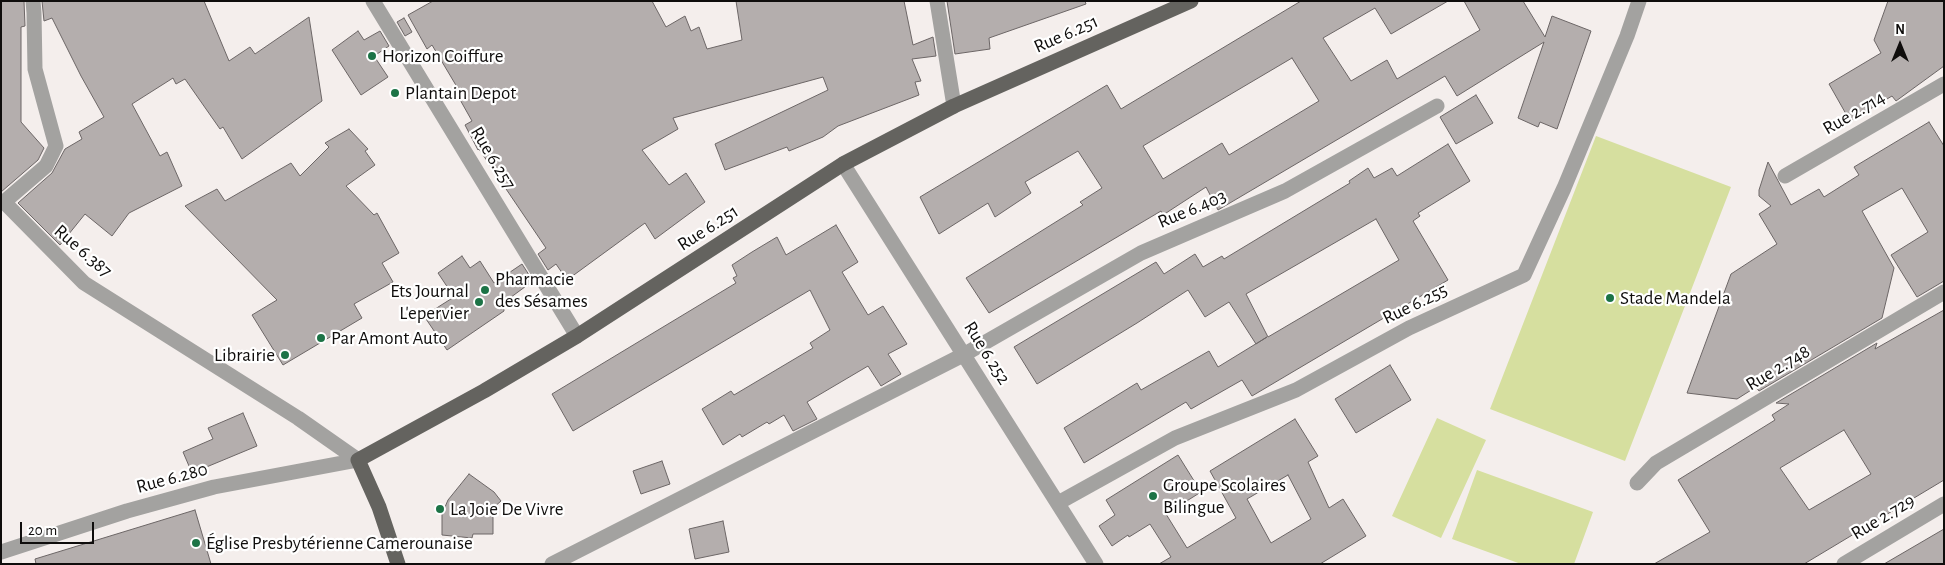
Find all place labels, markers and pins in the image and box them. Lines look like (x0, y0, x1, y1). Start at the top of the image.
place label: Horizon Coiffure (382, 45, 503, 67)
marker: Horizon Coiffure (366, 50, 378, 62)
place label: Plantain Depot (405, 82, 516, 104)
marker: Plantain Depot (389, 87, 401, 99)
place label: Pharmacie des Sésames (495, 268, 588, 312)
place label: Ets Journal L'epervier (390, 280, 469, 324)
marker: Pharmacie des Sésames (479, 284, 491, 296)
place label: Stade Mandela (1620, 287, 1731, 309)
marker: Stade Mandela (1604, 292, 1616, 304)
marker: Ets Journal L'epervier (473, 296, 485, 308)
place label: Par Amont Auto (331, 327, 448, 349)
marker: Par Amont Auto (315, 332, 327, 344)
place label: Librairie (214, 344, 275, 366)
marker: Librairie (279, 349, 291, 361)
place label: Groupe Scolaires Bilingue (1163, 474, 1286, 518)
marker: Groupe Scolaires Bilingue (1147, 490, 1159, 502)
place label: La Joie De Vivre (450, 498, 564, 520)
marker: La Joie De Vivre (434, 503, 446, 515)
place label: Église Presbytérienne Camerounaise (206, 532, 473, 554)
marker: Église Presbytérienne Camerounaise (190, 537, 202, 549)

